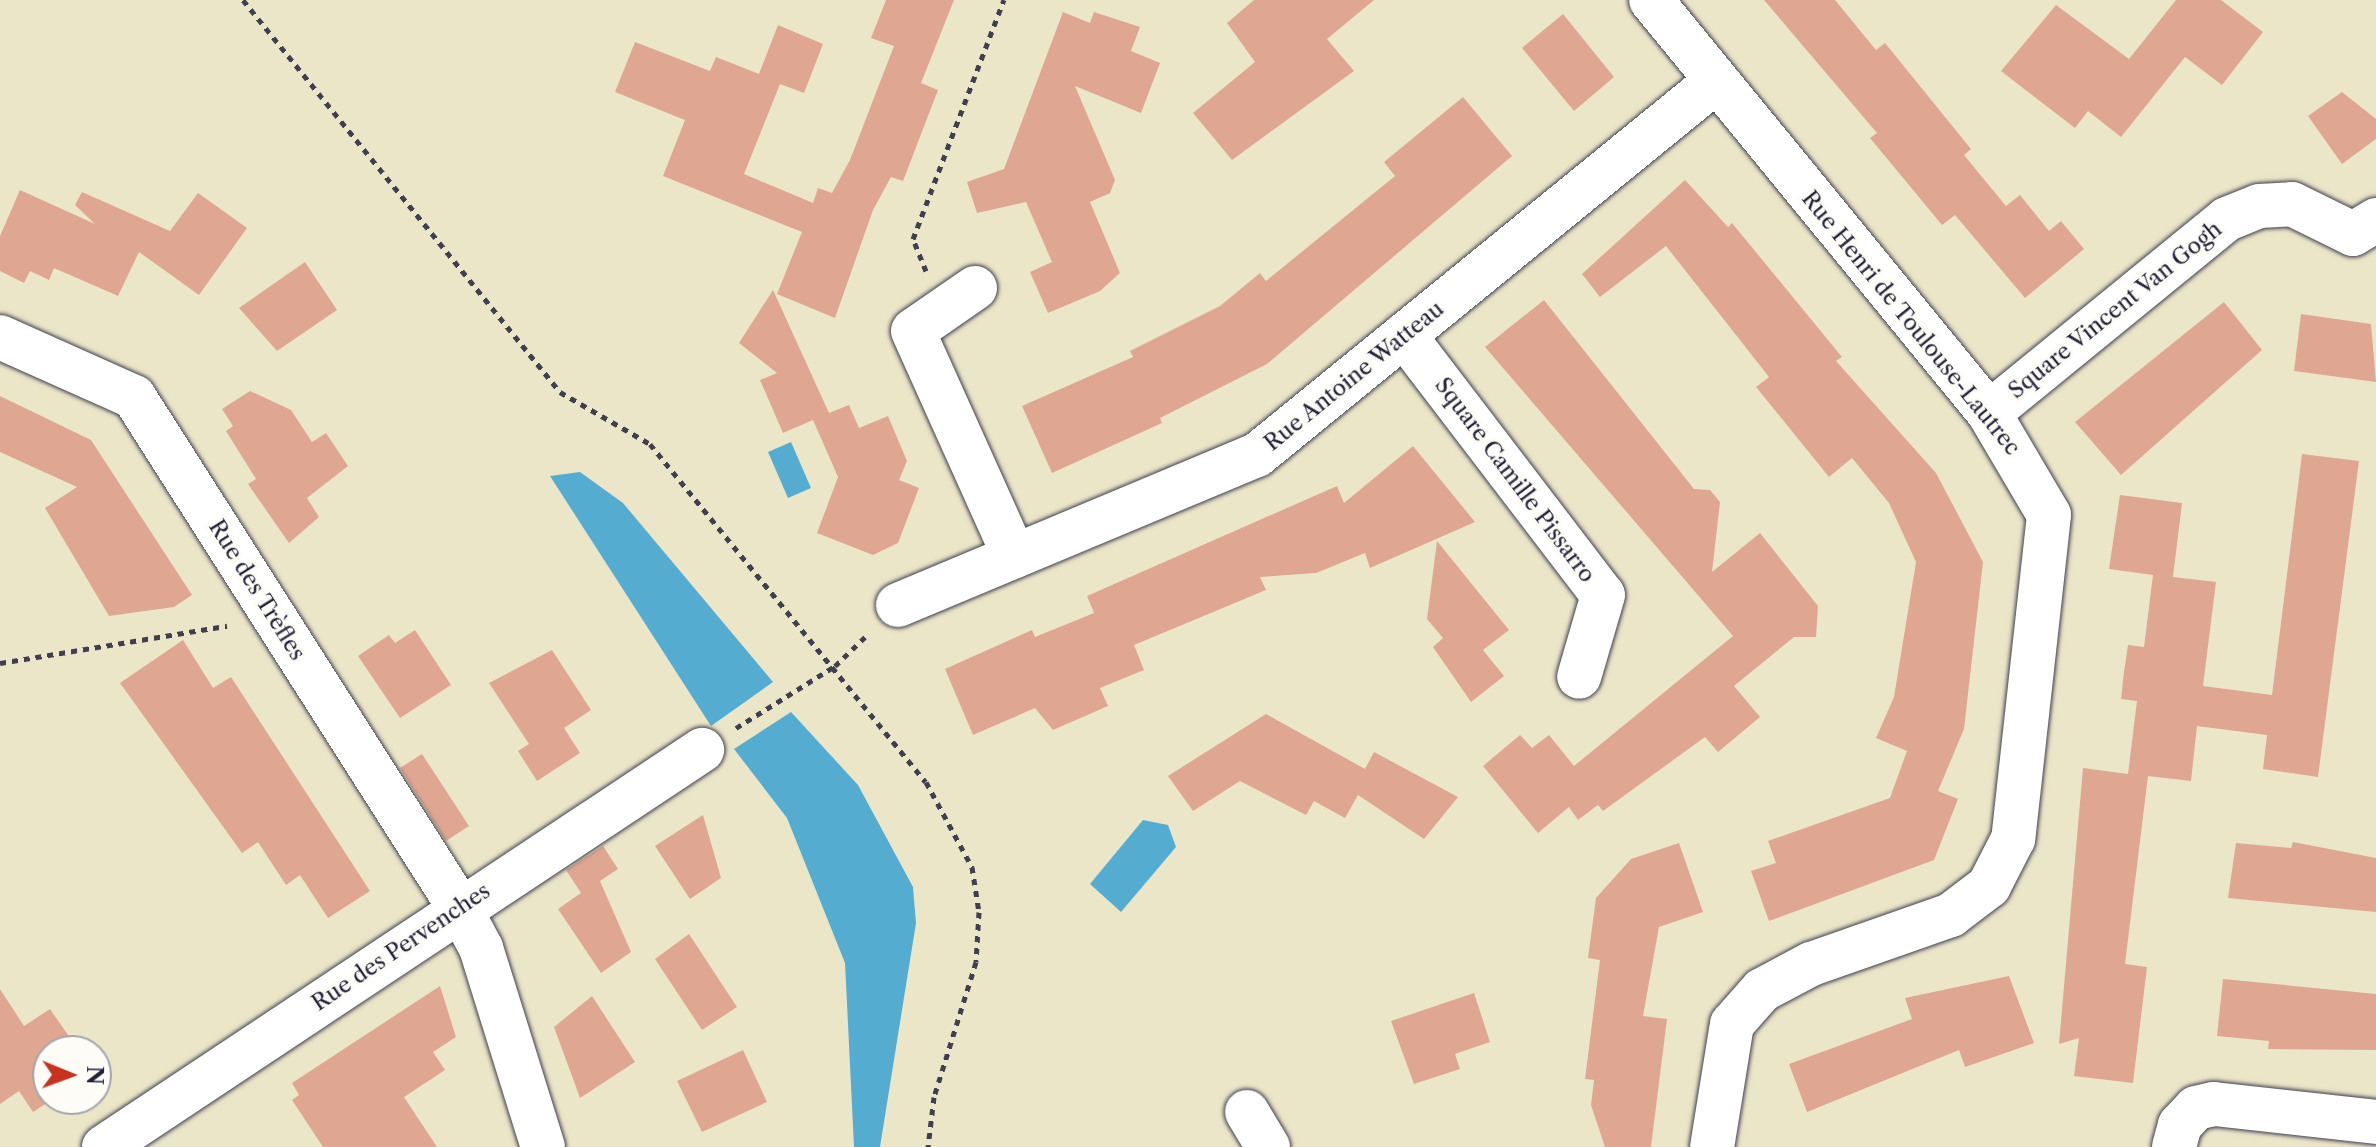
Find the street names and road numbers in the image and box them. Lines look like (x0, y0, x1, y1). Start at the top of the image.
street label: Rue Henri de Toulouse-Lautrec (1796, 185, 2026, 461)
street label: Square Vincent Van Gogh (2003, 215, 2227, 405)
street label: Rue Antoine Watteau (1258, 295, 1450, 457)
street label: Square Camille Pissarro (1429, 372, 1601, 588)
street label: Rue des Trèfles (203, 515, 311, 665)
street label: Rue des Pervenches (307, 878, 495, 1016)

